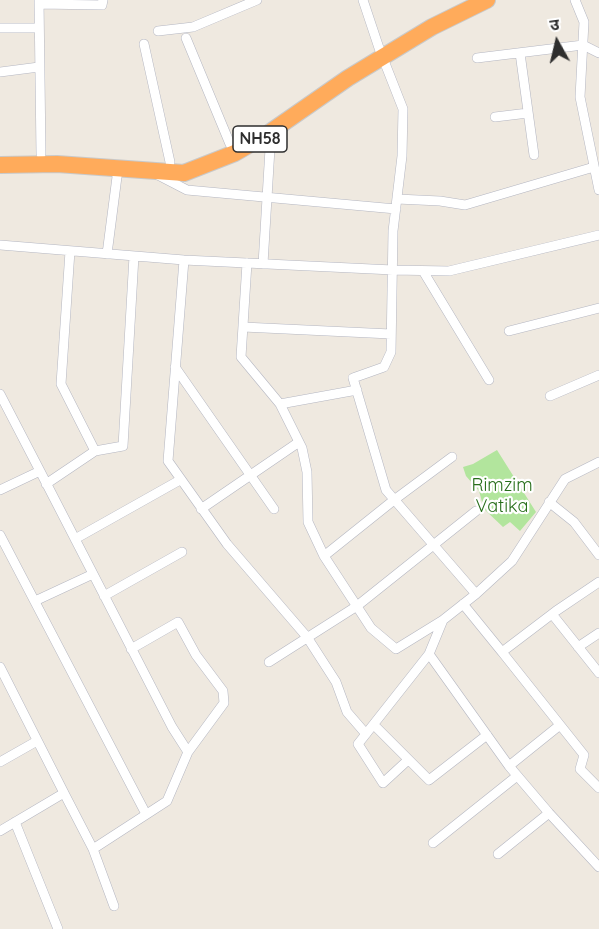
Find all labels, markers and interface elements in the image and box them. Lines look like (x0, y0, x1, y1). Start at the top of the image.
north arrow (527, 12, 587, 72)
text: उ (548, 14, 561, 35)
road number: NH58 (233, 126, 287, 152)
park label: Rimzim Vatika (471, 475, 533, 518)

